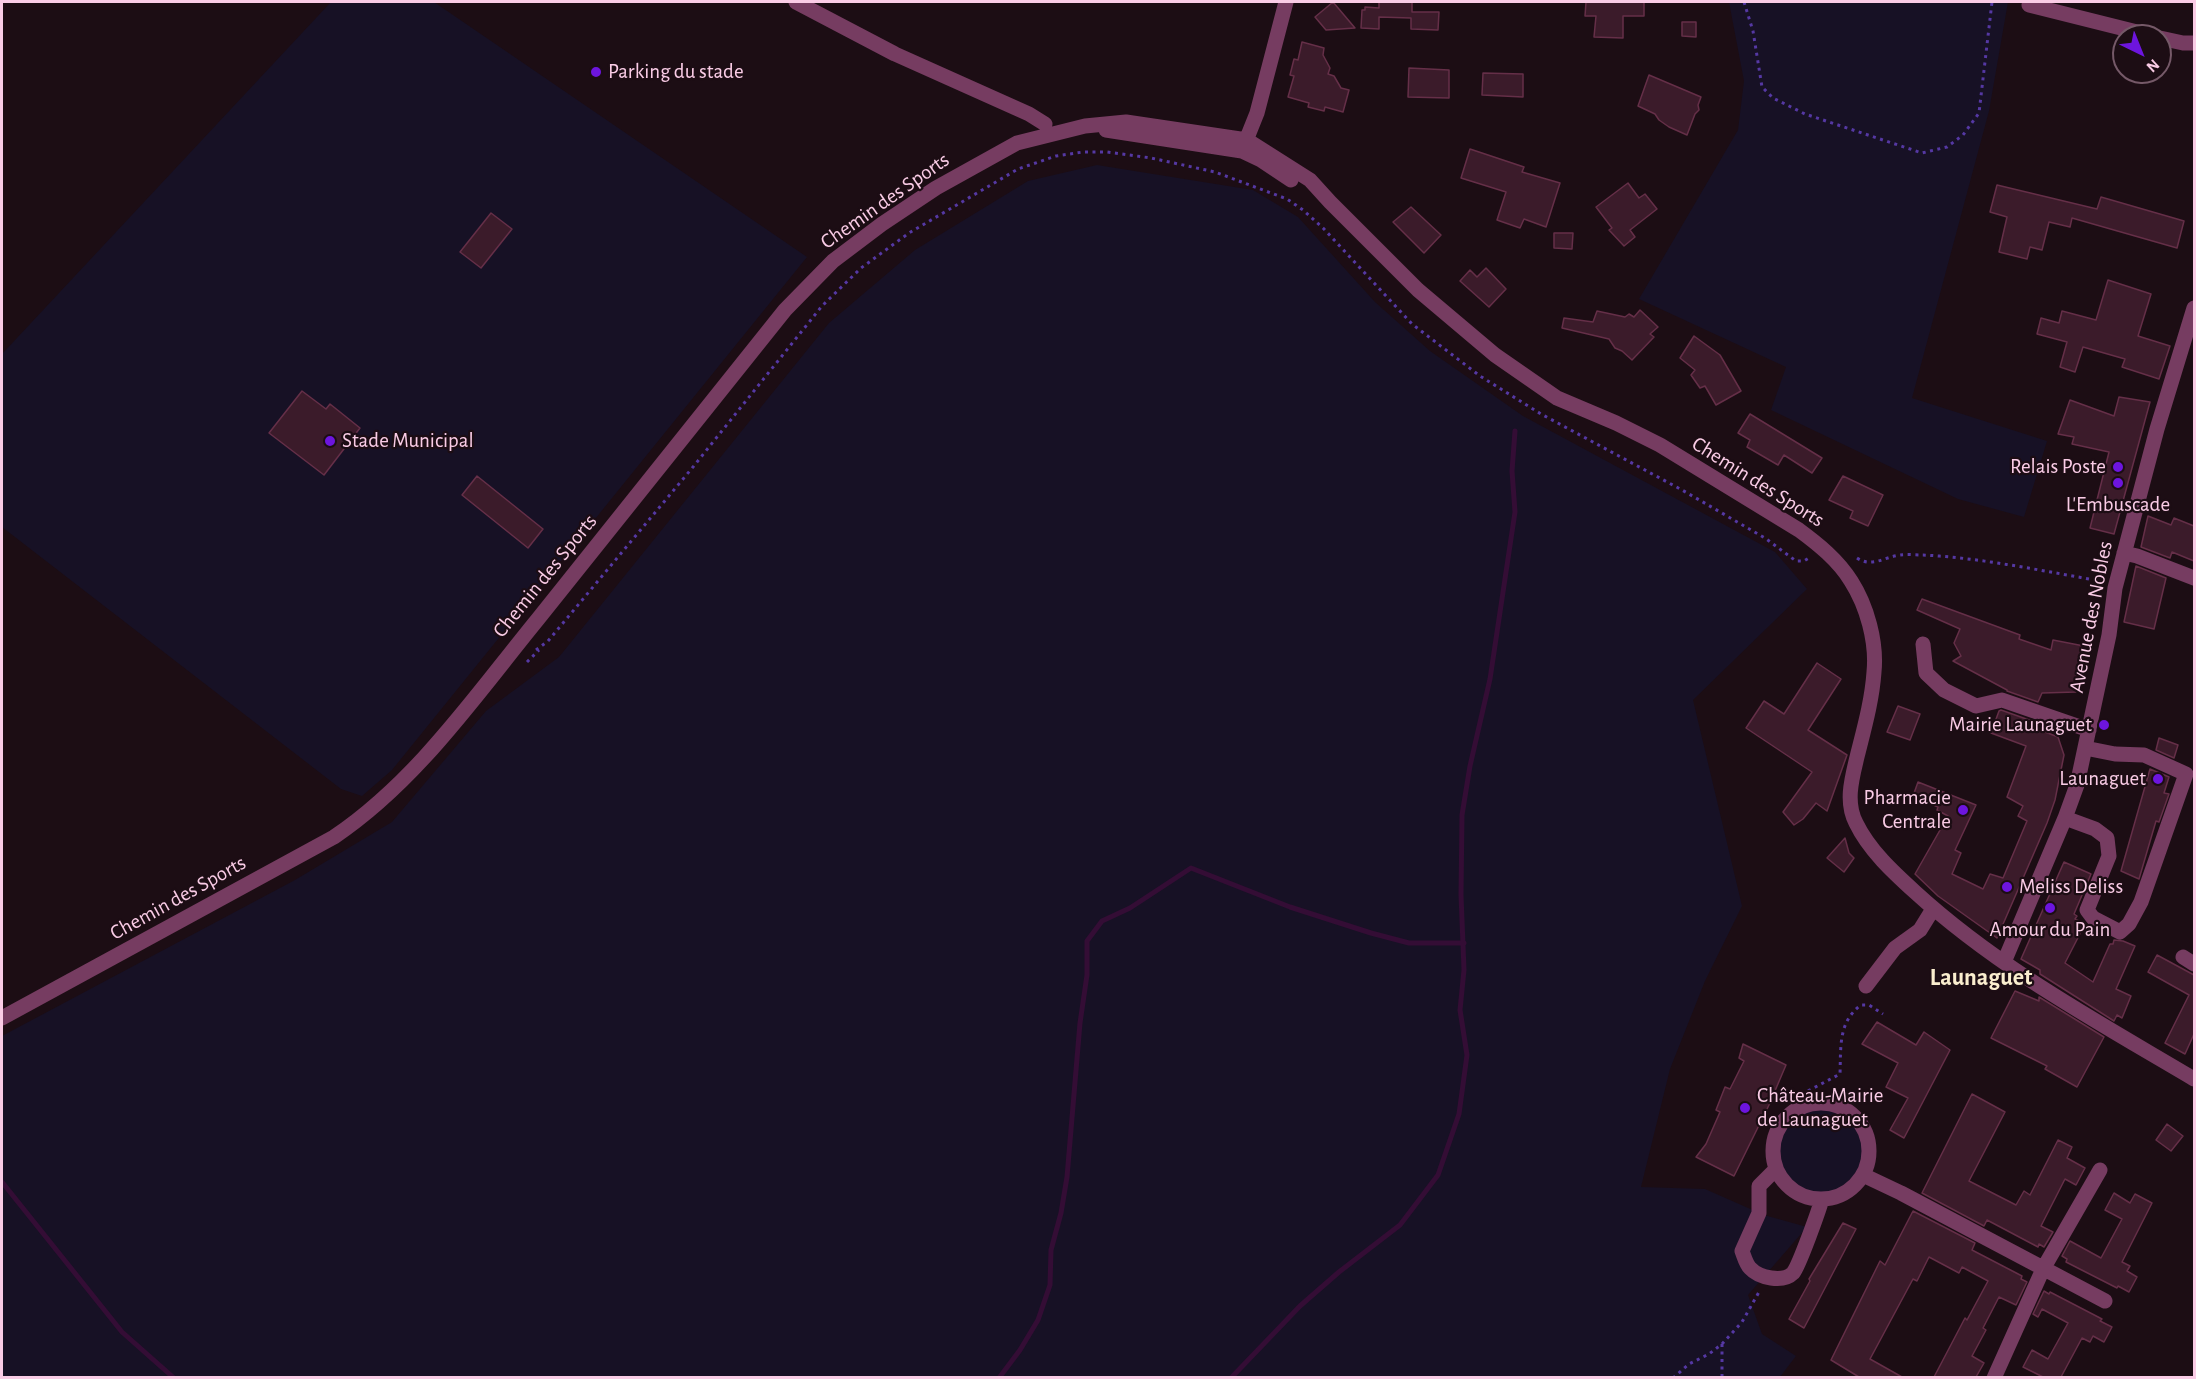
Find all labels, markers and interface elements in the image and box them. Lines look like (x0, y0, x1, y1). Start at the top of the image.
north arrow (2112, 24, 2172, 84)
text: N (2143, 56, 2162, 75)
place label: Parking du stade (608, 59, 744, 85)
marker: Parking du stade (589, 65, 603, 79)
street label: Chemin des Sports (816, 147, 954, 255)
place label: Stade Municipal (342, 428, 474, 454)
street label: Chemin des Sports (1687, 431, 1829, 533)
marker: Stade Municipal (323, 434, 337, 448)
place label: Relais Poste (2010, 454, 2106, 480)
marker: Relais Poste (2111, 460, 2125, 474)
marker: L'Embuscade (2111, 476, 2125, 490)
place label: L'Embuscade (2066, 492, 2170, 518)
street label: Chemin des Sports (488, 509, 602, 643)
street label: Avenue des Nobles (2064, 539, 2118, 695)
place label: Mairie Launaguet (1949, 712, 2092, 738)
marker: Mairie Launaguet (2097, 718, 2111, 732)
place label: Launaguet (2059, 766, 2146, 792)
marker: Launaguet (2151, 772, 2165, 786)
place label: Pharmacie Centrale (1864, 785, 1951, 835)
marker: Pharmacie Centrale (1956, 803, 1970, 817)
street label: Chemin des Sports (106, 850, 250, 946)
place label: Meliss Deliss (2019, 874, 2123, 900)
marker: Meliss Deliss (2000, 880, 2014, 894)
marker: Amour du Pain (2043, 901, 2057, 915)
place label: Amour du Pain (1990, 917, 2110, 943)
district label: Launaguet (1930, 964, 2032, 992)
place label: Château-Mairie de Launaguet (1757, 1083, 1884, 1133)
marker: Château-Mairie de Launaguet (1738, 1101, 1752, 1115)

